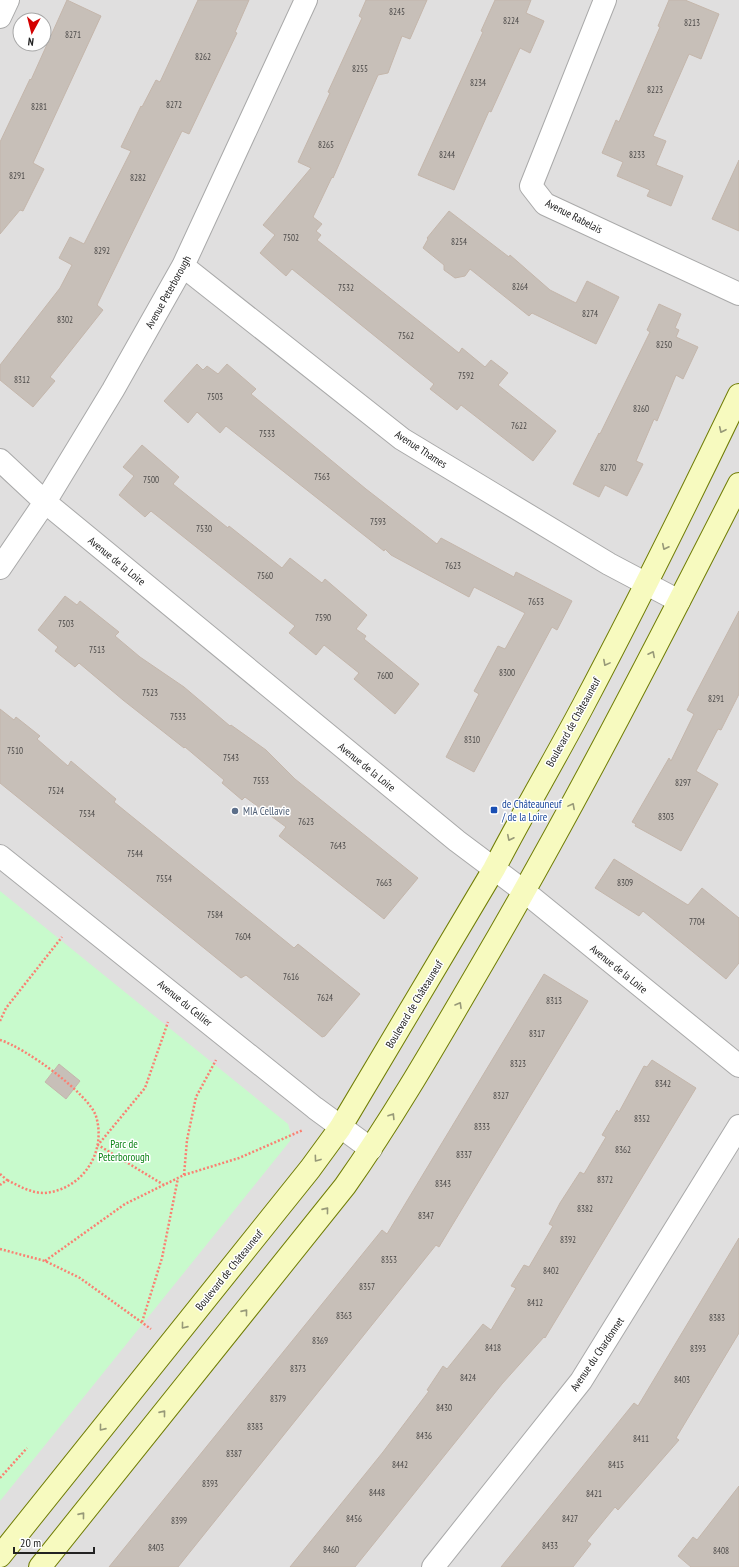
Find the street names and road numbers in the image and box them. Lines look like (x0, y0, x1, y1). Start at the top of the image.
street label: Avenue Rabelais (543, 196, 605, 236)
street label: Avenue Peterborough (142, 253, 194, 331)
street label: Avenue Thames (392, 427, 450, 471)
street label: Avenue de la Loire (85, 534, 149, 589)
street label: Boulevard de Châteauneuf (543, 674, 604, 769)
street label: Avenue de la Loire (335, 740, 399, 795)
street label: Avenue de la Loire (587, 942, 651, 997)
street label: Boulevard de Châteauneuf (382, 957, 446, 1050)
street label: Avenue du Cellier (155, 977, 215, 1029)
street label: Boulevard de Châteauneuf (192, 1226, 267, 1313)
street label: Avenue du Chardonnet (567, 1314, 627, 1394)

